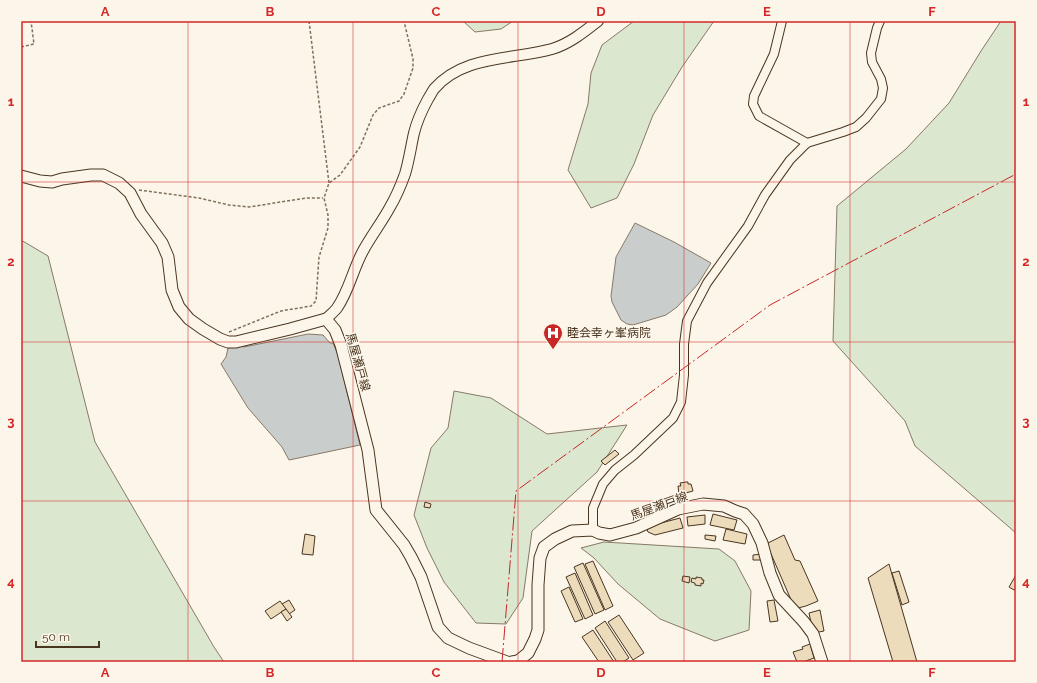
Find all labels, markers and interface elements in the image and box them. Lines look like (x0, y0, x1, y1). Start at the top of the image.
text: A (101, 4, 110, 19)
text: B (266, 4, 275, 19)
text: C (432, 4, 441, 19)
text: D (596, 4, 606, 19)
text: E (763, 4, 771, 19)
text: F (928, 4, 936, 19)
text: 1 (8, 94, 15, 109)
text: 1 (1023, 94, 1030, 109)
text: 2 (7, 254, 15, 269)
text: 2 (1022, 254, 1030, 269)
hospital icon: 睦会幸ヶ峯病院 (542, 322, 564, 350)
place label: 睦会幸ヶ峯病院 (567, 326, 651, 340)
street label: 馬屋瀬戸線 (343, 331, 373, 393)
text: 3 (7, 414, 15, 429)
text: 3 (1022, 414, 1030, 429)
street label: 馬屋瀬戸線 (628, 489, 690, 523)
text: 4 (7, 574, 15, 589)
text: 4 (1022, 574, 1030, 589)
scale bar (36, 623, 99, 649)
text: 50 m (42, 630, 70, 644)
text: A (101, 665, 110, 680)
text: B (266, 665, 275, 680)
text: C (432, 665, 441, 680)
text: D (596, 665, 606, 680)
text: E (763, 665, 771, 680)
text: F (928, 665, 936, 680)

